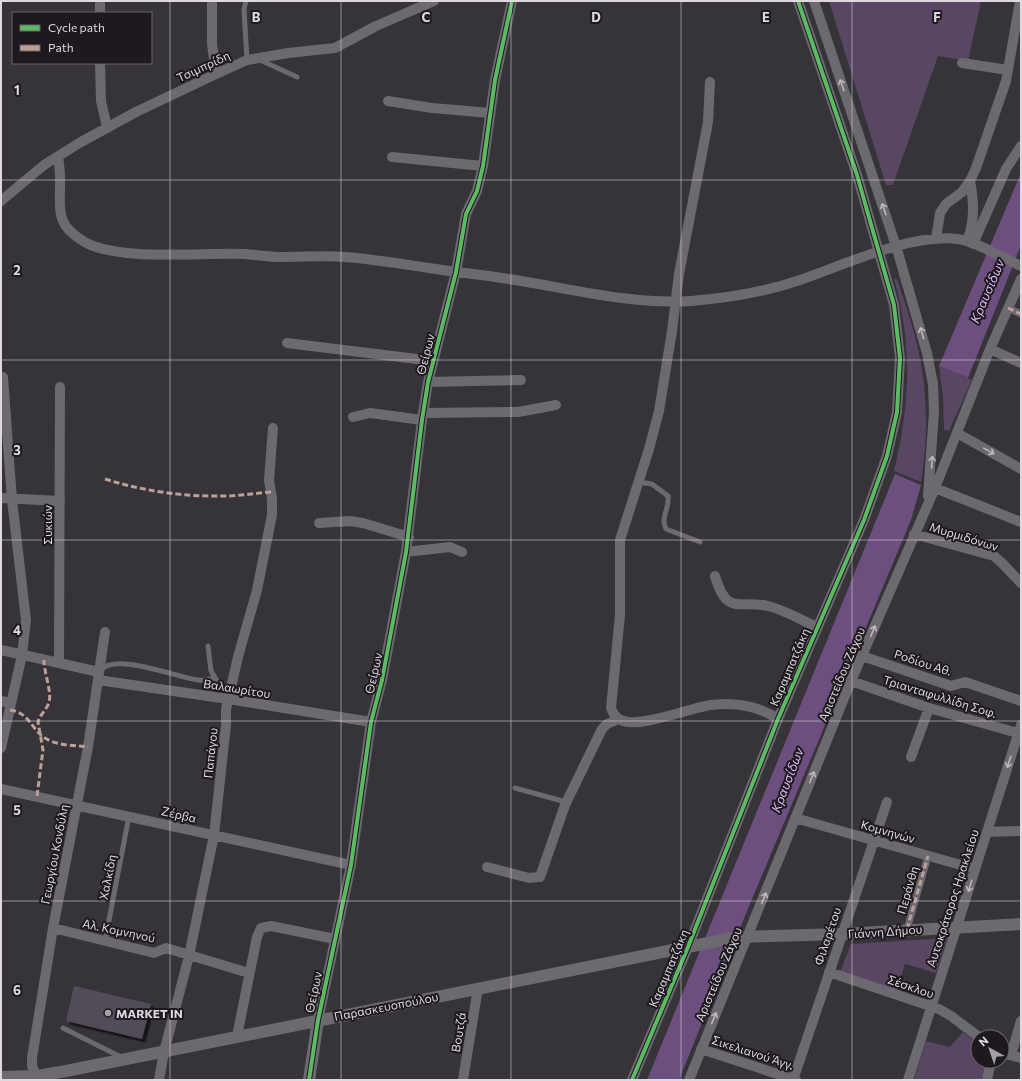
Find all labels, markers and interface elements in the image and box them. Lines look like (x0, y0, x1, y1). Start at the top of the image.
text: B (252, 9, 261, 25)
text: C (422, 9, 431, 25)
text: D (591, 9, 601, 25)
text: E (762, 9, 770, 25)
text: F (933, 9, 941, 25)
legend (12, 12, 152, 64)
text: Cycle path (48, 20, 105, 34)
text: Path (48, 40, 74, 54)
street label: Τσιμπρίδη (174, 48, 232, 84)
one-way arrow (838, 79, 845, 92)
text: 1 (14, 82, 20, 98)
one-way arrow (879, 203, 887, 215)
water label: Κραυσίδων (966, 256, 1008, 325)
text: 2 (13, 262, 21, 278)
one-way arrow (918, 327, 925, 340)
street label: Θείρων (413, 332, 437, 376)
text: 3 (13, 442, 21, 458)
one-way arrow (983, 448, 995, 455)
one-way arrow (928, 456, 935, 469)
street label: Συκιών (40, 505, 54, 545)
street label: Μυρμιδόνων (928, 519, 1000, 553)
text: 4 (13, 622, 21, 638)
street label: Αριστείδου Ζάχου (815, 625, 867, 723)
street label: Καραμπατζάκη (766, 626, 812, 708)
one-way arrow (869, 626, 877, 638)
street label: Ροδίου Αθ. (893, 646, 954, 678)
street label: Θείρων (361, 651, 385, 695)
street label: Τριανταφυλλίδη Σοφ. (882, 672, 999, 720)
street label: Βαλαωρίτου (202, 676, 272, 700)
street label: Παπάγου (200, 727, 220, 779)
water label: Κραυσίδων (767, 745, 807, 815)
one-way arrow (1005, 755, 1012, 768)
one-way arrow (809, 772, 816, 784)
text: 5 (13, 802, 21, 818)
street label: Γεωργίου Κονδύλη (37, 803, 71, 905)
street label: Ζέρβα (160, 803, 198, 825)
street label: Κομνηνών (859, 817, 917, 845)
street label: Αυτοκράτορος Ηρακλείου (923, 827, 981, 969)
street label: Χαλκίδη (96, 853, 118, 901)
street label: Περάνθη (893, 864, 921, 916)
one-way arrow (966, 879, 973, 892)
one-way arrow (760, 892, 768, 904)
street label: Φιλαρέτου (811, 905, 843, 967)
street label: Αλ. Κομνηνού (81, 915, 157, 945)
street label: Γιάννη Δήμου (847, 921, 923, 941)
street label: Αριστείδου Ζάχου (692, 925, 744, 1023)
street label: Καραμπατζάκη (645, 927, 691, 1009)
street label: Θείρων (302, 970, 324, 1014)
street label: Σέσκλου (886, 972, 936, 1001)
text: 6 (13, 982, 21, 998)
street label: Παρασκευοπούλου (333, 989, 439, 1023)
place label: MARKET IN (116, 1006, 183, 1020)
marker: MARKET IN (103, 1008, 113, 1018)
street label: Βουτζά (448, 1011, 468, 1053)
one-way arrow (711, 1013, 718, 1025)
north arrow (970, 1029, 1010, 1069)
street label: Σικελιανού Άγγ. (710, 1032, 796, 1072)
text: N (976, 1033, 991, 1049)

